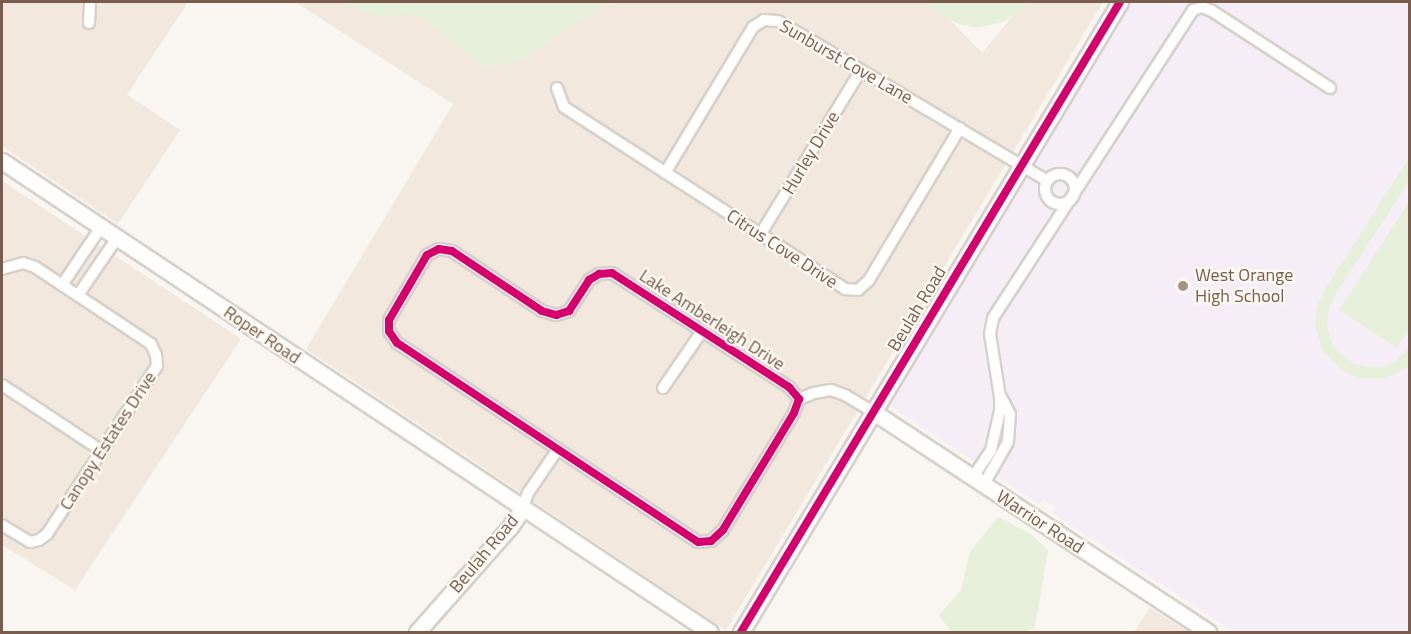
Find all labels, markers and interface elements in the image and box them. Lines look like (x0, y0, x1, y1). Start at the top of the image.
street label: Sunburst Cove Lane (776, 15, 916, 109)
street label: Hurley Drive (778, 108, 844, 198)
street label: Citrus Cove Drive (722, 205, 842, 293)
street label: Beulah Road (883, 263, 951, 355)
street label: Lake Amberleigh Drive (635, 265, 789, 375)
place label: West Orange High School (1195, 265, 1293, 308)
marker: West Orange High School (1176, 279, 1190, 293)
street label: Roper Road (219, 301, 305, 369)
street label: Canopy Estates Drive (55, 368, 161, 514)
street label: Warrior Road (992, 486, 1088, 558)
street label: Beulah Road (445, 510, 523, 598)

